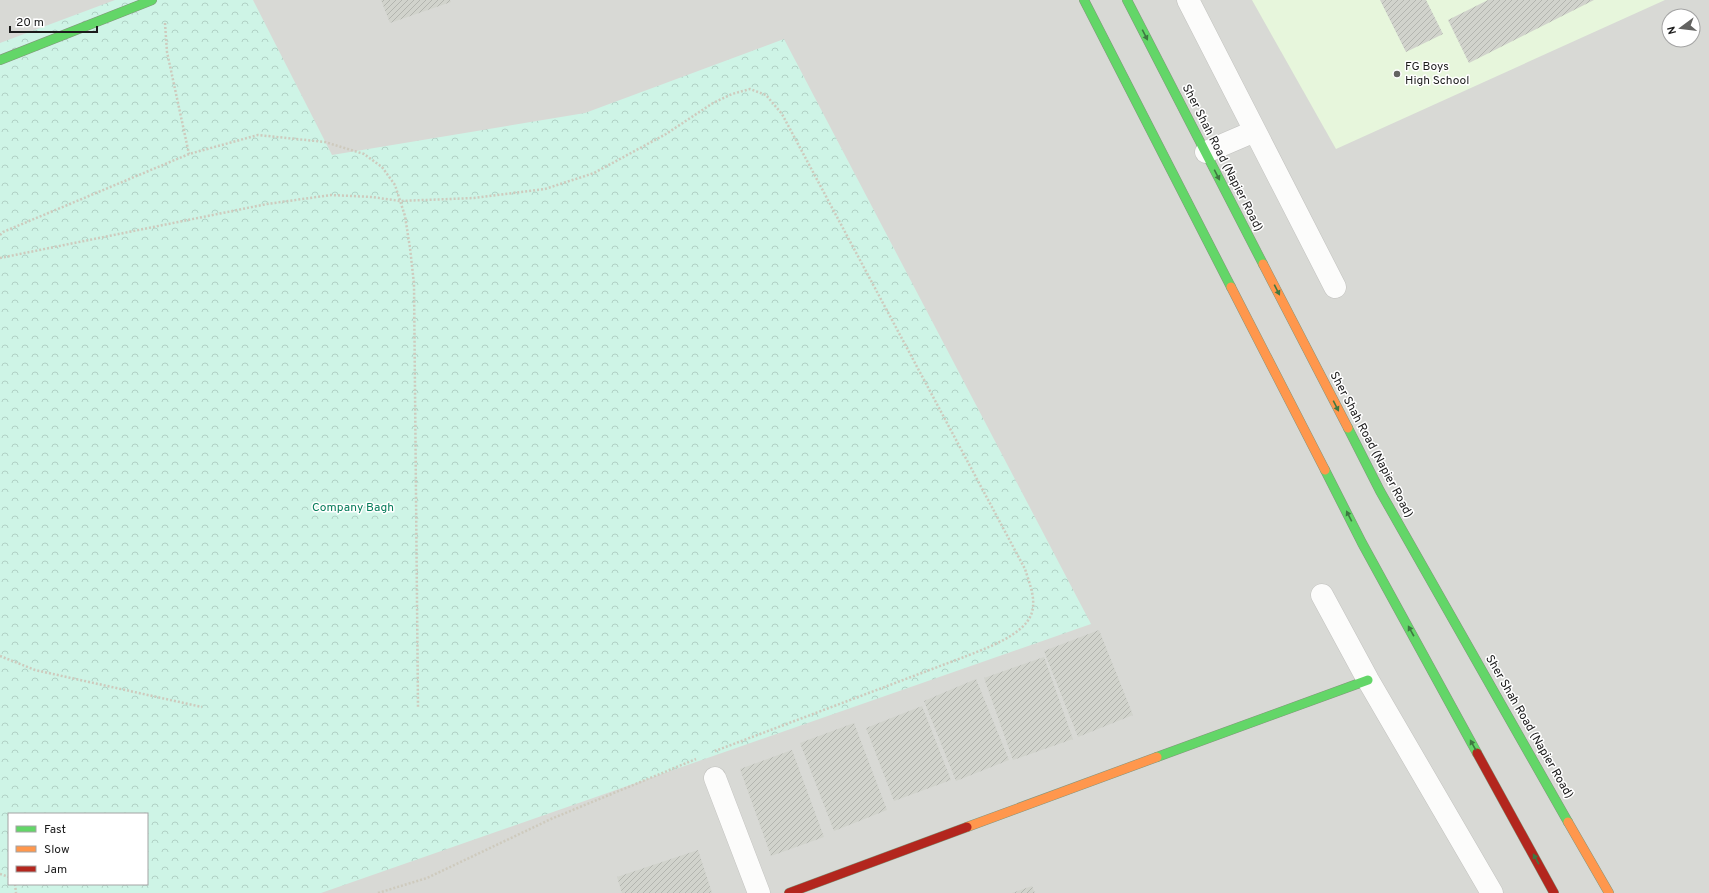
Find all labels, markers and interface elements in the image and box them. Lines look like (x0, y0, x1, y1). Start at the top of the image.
scale bar (10, 8, 97, 34)
north arrow (1661, 8, 1701, 48)
text: 20 m (16, 15, 44, 31)
text: N (1665, 25, 1680, 36)
one-way arrow (1141, 29, 1148, 40)
place label: FG Boys High School (1405, 59, 1469, 89)
marker: FG Boys High School (1392, 69, 1402, 79)
street label: Sher Shah Road (Napier Road) (1178, 82, 1266, 234)
one-way arrow (1214, 169, 1221, 181)
one-way arrow (1274, 285, 1280, 296)
street label: Sher Shah Road (Napier Road) (1326, 369, 1416, 521)
one-way arrow (1333, 400, 1340, 412)
park label: Company Bagh (312, 500, 394, 516)
one-way arrow (1346, 511, 1352, 522)
one-way arrow (1407, 625, 1414, 637)
street label: Sher Shah Road (Napier Road) (1481, 652, 1577, 802)
one-way arrow (1470, 739, 1477, 751)
legend (8, 813, 148, 885)
text: Fast (44, 822, 66, 838)
text: Slow (44, 842, 70, 858)
one-way arrow (1532, 853, 1539, 865)
text: Jam (44, 862, 67, 878)

